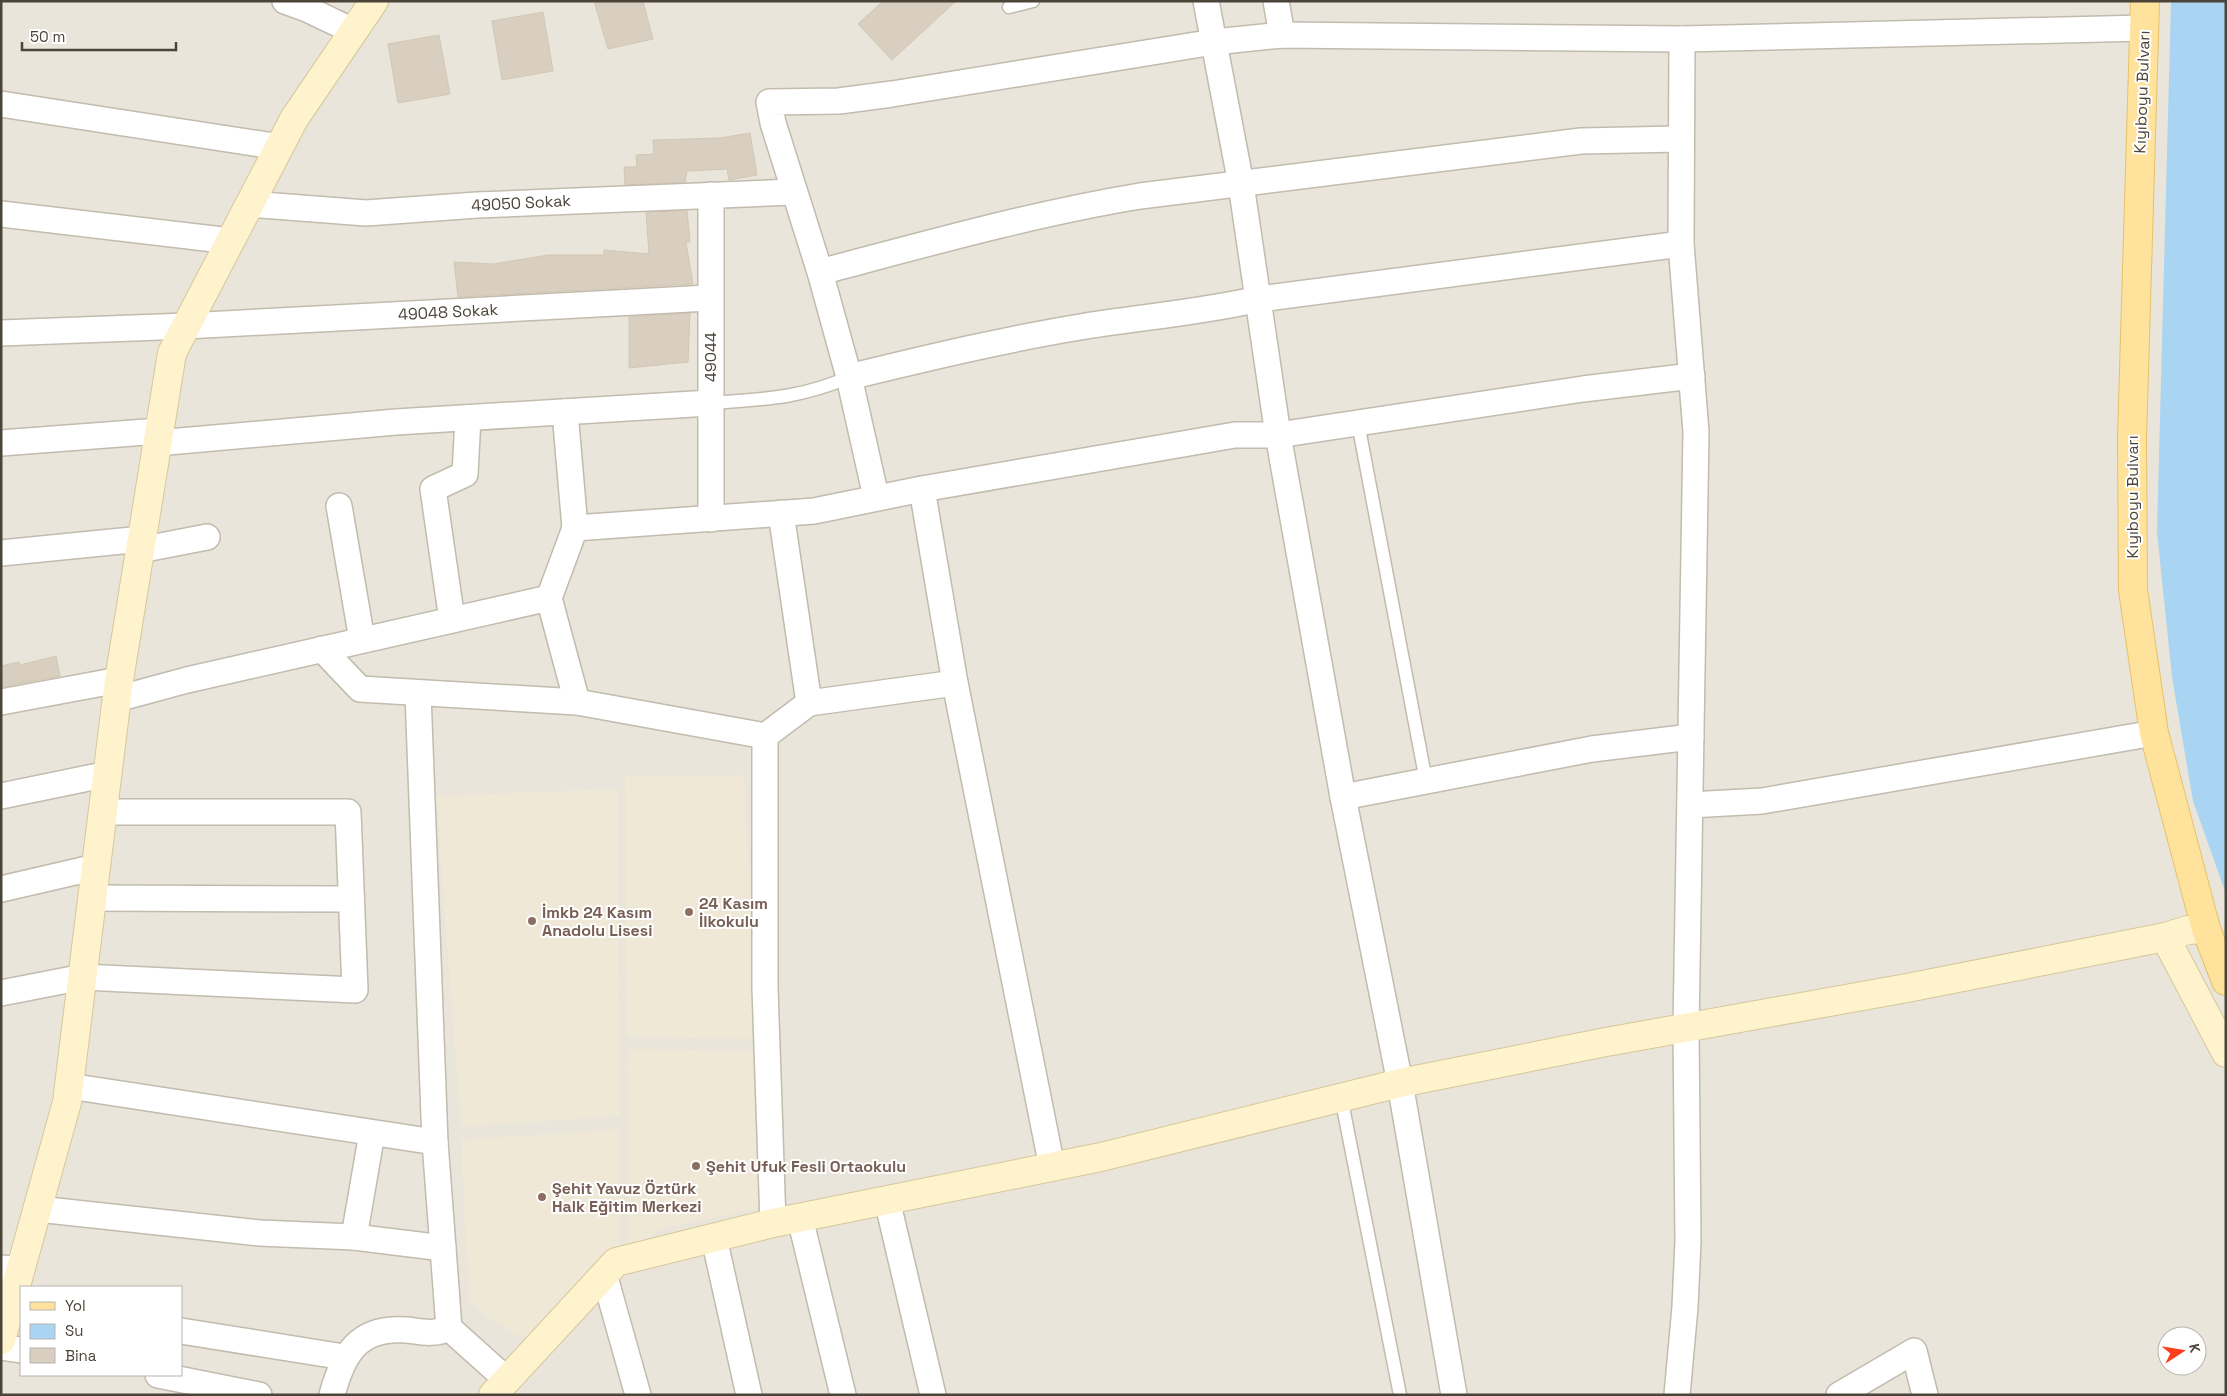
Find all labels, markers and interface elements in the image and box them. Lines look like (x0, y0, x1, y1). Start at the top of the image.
scale bar (22, 20, 176, 52)
text: 50 m (30, 27, 65, 46)
street label: Kıyıboyu Bulvarı (2129, 30, 2155, 154)
street label: 49050 Sokak (471, 190, 572, 216)
street label: 49048 Sokak (397, 299, 499, 325)
street label: 49044 (700, 332, 721, 382)
street label: Kıyıboyu Bulvarı (2122, 435, 2143, 559)
place label: 24 Kasım İlkokulu (699, 893, 768, 932)
place label: İmkb 24 Kasım Anadolu Lisesi (542, 902, 652, 941)
marker: 24 Kasım İlkokulu (683, 906, 695, 918)
marker: İmkb 24 Kasım Anadolu Lisesi (526, 915, 538, 927)
place label: Şehit Ufuk Fesli Ortaokulu (706, 1156, 906, 1177)
marker: Şehit Ufuk Fesli Ortaokulu (690, 1160, 702, 1172)
place label: Şehit Yavuz Öztürk Halk Eğitim Merkezi (552, 1178, 702, 1217)
marker: Şehit Yavuz Öztürk Halk Eğitim Merkezi (536, 1191, 548, 1203)
legend (20, 1286, 182, 1376)
text: Yol (65, 1296, 86, 1315)
text: Su (65, 1321, 83, 1340)
north arrow (2157, 1326, 2207, 1376)
text: K (2185, 1342, 2204, 1355)
text: Bina (65, 1346, 97, 1365)

